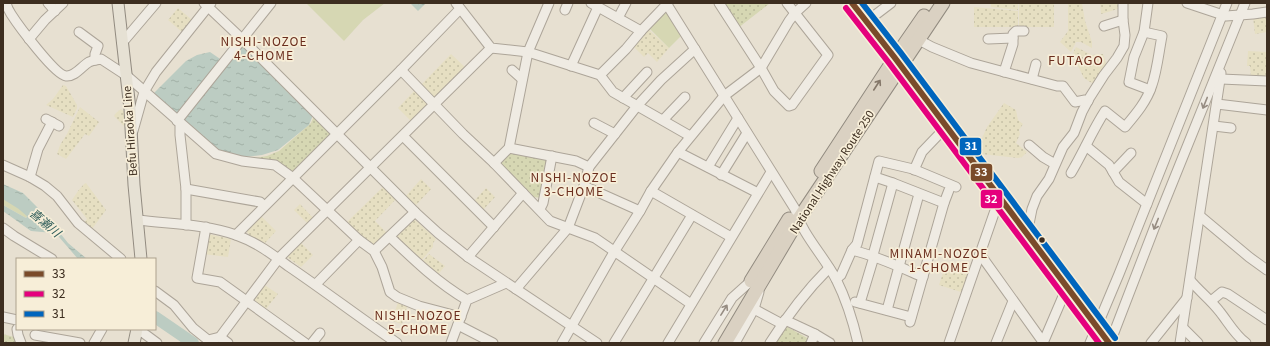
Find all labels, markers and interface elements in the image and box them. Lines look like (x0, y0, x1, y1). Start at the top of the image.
district label: NISHI-NOZOE 4-CHOME (221, 32, 307, 63)
district label: FUTAGO (1048, 50, 1104, 69)
one-way arrow (873, 80, 881, 91)
street label: Befu Hiraoka Line (118, 86, 140, 177)
one-way arrow (1201, 97, 1208, 109)
street label: National Highway Route 250 (785, 107, 877, 236)
line badge: 31 (959, 137, 982, 156)
text: 31 (965, 137, 977, 153)
line badge: 33 (970, 163, 993, 182)
text: 33 (975, 163, 987, 179)
district label: NISHI-NOZOE 3-CHOME (531, 168, 617, 199)
line badge: 32 (980, 189, 1003, 209)
text: 32 (985, 190, 997, 206)
water label: 喜瀬川 (27, 204, 67, 241)
one-way arrow (1151, 217, 1159, 229)
unlabelled marker (1037, 235, 1047, 245)
district label: MINAMI-NOZOE 1-CHOME (890, 244, 988, 275)
legend (16, 258, 156, 330)
text: 33 (52, 264, 65, 281)
text: 32 (52, 284, 66, 301)
text: 31 (52, 304, 65, 321)
one-way arrow (721, 304, 729, 316)
district label: NISHI-NOZOE 5-CHOME (375, 306, 461, 337)

